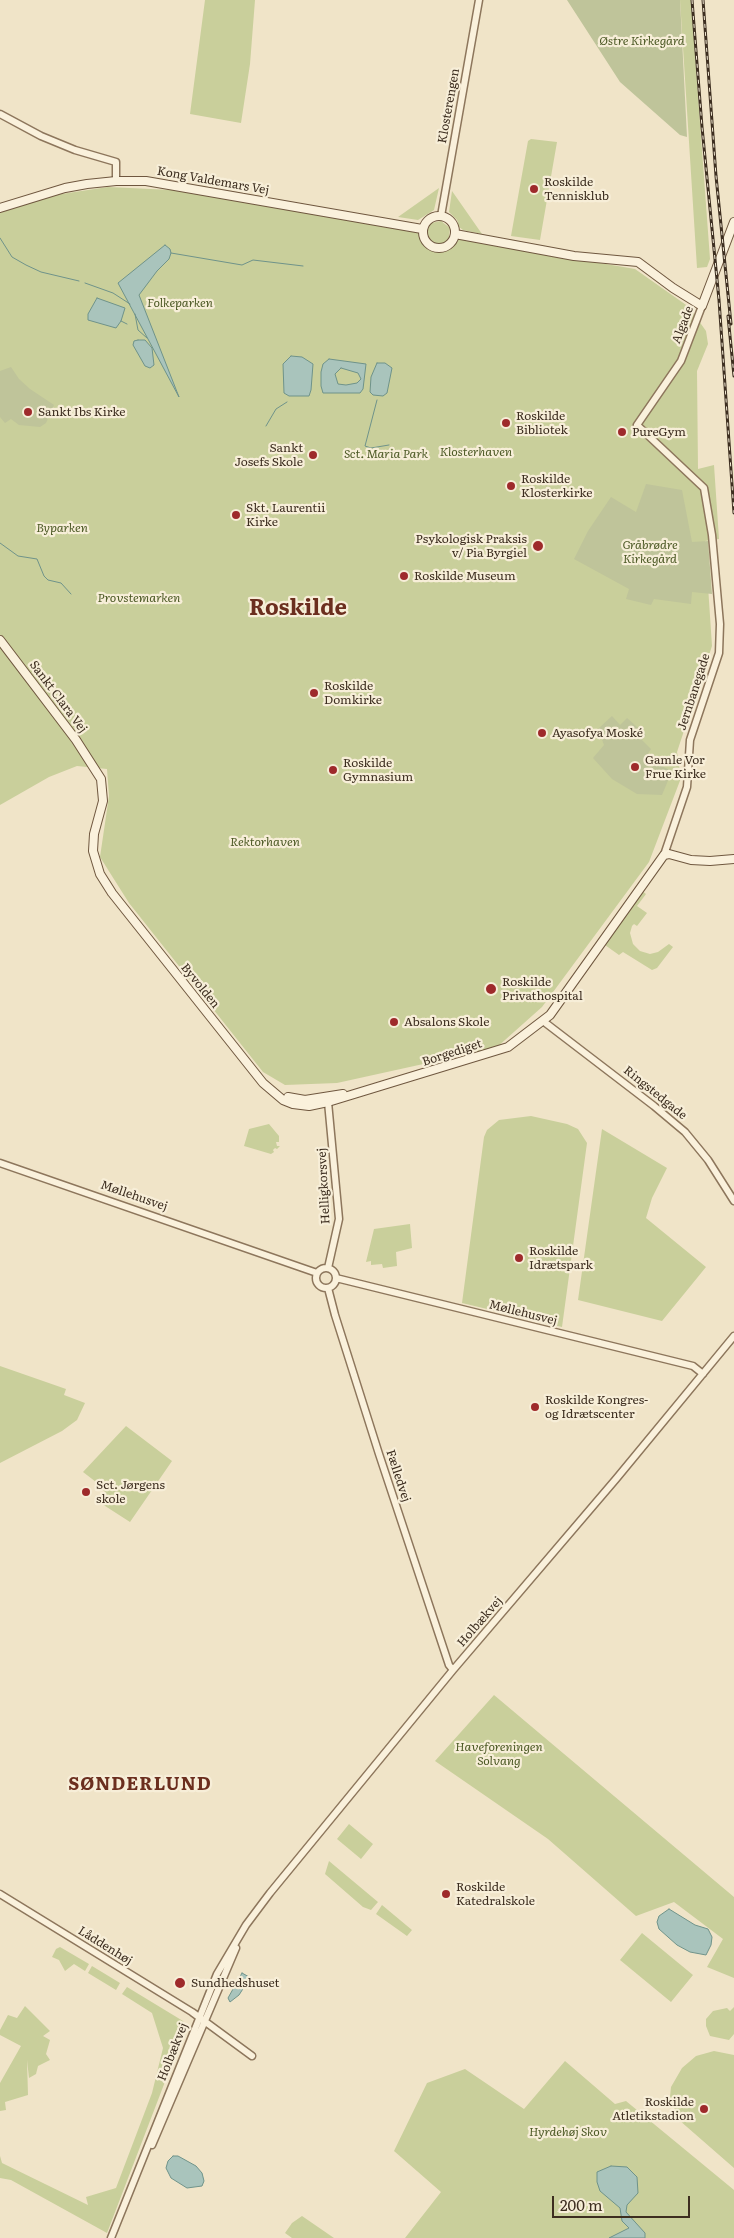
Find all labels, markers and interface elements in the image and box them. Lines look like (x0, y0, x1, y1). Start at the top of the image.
park label: Østre Kirkegård (599, 34, 685, 48)
street label: Klosterengen (435, 67, 463, 145)
street label: Kong Valdemars Vej (156, 164, 270, 198)
place label: Roskilde Tennisklub (544, 175, 609, 203)
marker: Roskilde Tennisklub (528, 183, 540, 195)
park label: Folkeparken (147, 296, 213, 310)
street label: Algade (669, 304, 697, 346)
place label: Sankt Ibs Kirke (38, 405, 126, 419)
marker: Sankt Ibs Kirke (22, 406, 34, 418)
place label: Roskilde Bibliotek (516, 409, 568, 437)
marker: Roskilde Bibliotek (500, 417, 512, 429)
place label: PureGym (632, 425, 686, 439)
marker: PureGym (616, 426, 628, 438)
place label: Sankt Josefs Skole (235, 441, 303, 469)
park label: Klosterhaven (440, 445, 512, 459)
park label: Sct. Maria Park (344, 447, 428, 461)
marker: Sankt Josefs Skole (307, 449, 319, 461)
place label: Roskilde Klosterkirke (521, 472, 593, 500)
marker: Roskilde Klosterkirke (505, 480, 517, 492)
place label: Skt. Laurentii Kirke (246, 501, 325, 529)
marker: Skt. Laurentii Kirke (230, 509, 242, 521)
park label: Byparken (36, 521, 88, 535)
place label: Psykologisk Praksis v/ Pia Byrgiel (416, 532, 527, 560)
park label: Gråbrødre Kirkegård (622, 538, 678, 566)
marker: Psykologisk Praksis v/ Pia Byrgiel (531, 539, 545, 553)
place label: Roskilde Museum (414, 569, 516, 583)
marker: Roskilde Museum (398, 570, 410, 582)
park label: Provstemarken (98, 591, 180, 605)
district label: Roskilde (249, 596, 347, 622)
street label: Jernbanegade (675, 652, 713, 732)
street label: Sankt Clara Vej (26, 658, 90, 736)
place label: Roskilde Domkirke (324, 679, 382, 707)
marker: Roskilde Domkirke (308, 687, 320, 699)
place label: Ayasofya Moské (552, 726, 643, 740)
marker: Ayasofya Moské (536, 727, 548, 739)
place label: Gamle Vor Frue Kirke (645, 753, 706, 781)
place label: Roskilde Gymnasium (343, 756, 413, 784)
marker: Gamle Vor Frue Kirke (629, 761, 641, 773)
marker: Roskilde Gymnasium (327, 764, 339, 776)
park label: Rektorhaven (230, 835, 300, 849)
street label: Byvolden (178, 961, 222, 1011)
place label: Roskilde Privathospital (502, 975, 583, 1003)
marker: Roskilde Privathospital (484, 982, 498, 996)
place label: Absalons Skole (404, 1015, 489, 1029)
marker: Absalons Skole (388, 1016, 400, 1028)
street label: Borgediget (420, 1037, 484, 1069)
street label: Ringstedgade (620, 1063, 690, 1123)
street label: Helligkorsvej (315, 1147, 333, 1225)
street label: Møllehusvej (99, 1178, 169, 1214)
place label: Roskilde Idrætspark (529, 1244, 593, 1272)
marker: Roskilde Idrætspark (513, 1252, 525, 1264)
street label: Møllehusvej (487, 1298, 559, 1328)
place label: Roskilde Kongres- og Idrætscenter (545, 1393, 648, 1421)
marker: Roskilde Kongres- og Idrætscenter (529, 1401, 541, 1413)
street label: Fælledvej (383, 1448, 413, 1504)
place label: Sct. Jørgens skole (96, 1478, 165, 1506)
marker: Sct. Jørgens skole (80, 1486, 92, 1498)
street label: Holbækvej (454, 1594, 506, 1650)
park label: Haveforeningen Solvang (455, 1740, 543, 1768)
district label: SØNDERLUND (67, 1774, 213, 1796)
place label: Roskilde Katedralskole (456, 1880, 535, 1908)
marker: Roskilde Katedralskole (440, 1888, 452, 1900)
street label: Låddenhøj (75, 1924, 135, 1968)
marker: Sundhedshuset (173, 1976, 187, 1990)
place label: Sundhedshuset (191, 1976, 279, 1990)
street label: Holbækvej (155, 2021, 191, 2083)
place label: Roskilde Atletikstadion (612, 2095, 694, 2123)
marker: Roskilde Atletikstadion (698, 2103, 710, 2115)
park label: Hyrdehøj Skov (529, 2125, 607, 2139)
scale bar (554, 2186, 692, 2218)
text: 200 m (560, 2193, 603, 2216)

